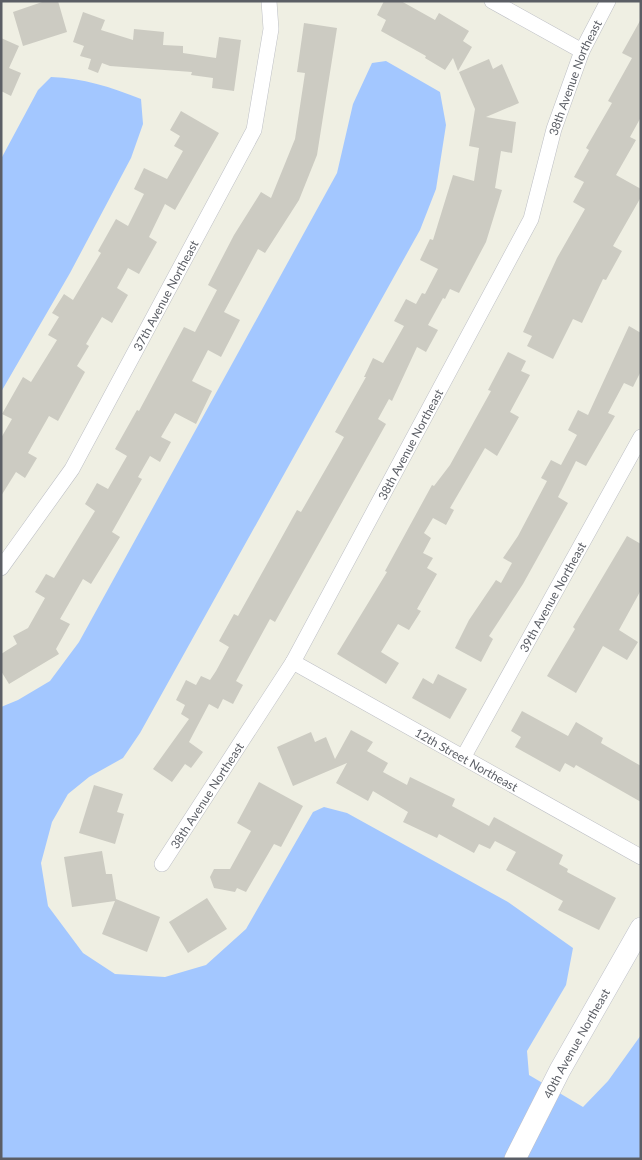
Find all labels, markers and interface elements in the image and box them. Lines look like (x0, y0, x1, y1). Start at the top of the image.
street label: 38th Avenue Northeast (545, 16, 605, 137)
street label: 37th Avenue Northeast (129, 237, 201, 353)
street label: 38th Avenue Northeast (374, 386, 446, 502)
street label: 39th Avenue Northeast (516, 539, 589, 654)
street label: 12th Street Northeast (412, 724, 521, 794)
street label: 38th Avenue Northeast (167, 739, 247, 851)
street label: 40th Avenue Northeast (540, 985, 613, 1101)

